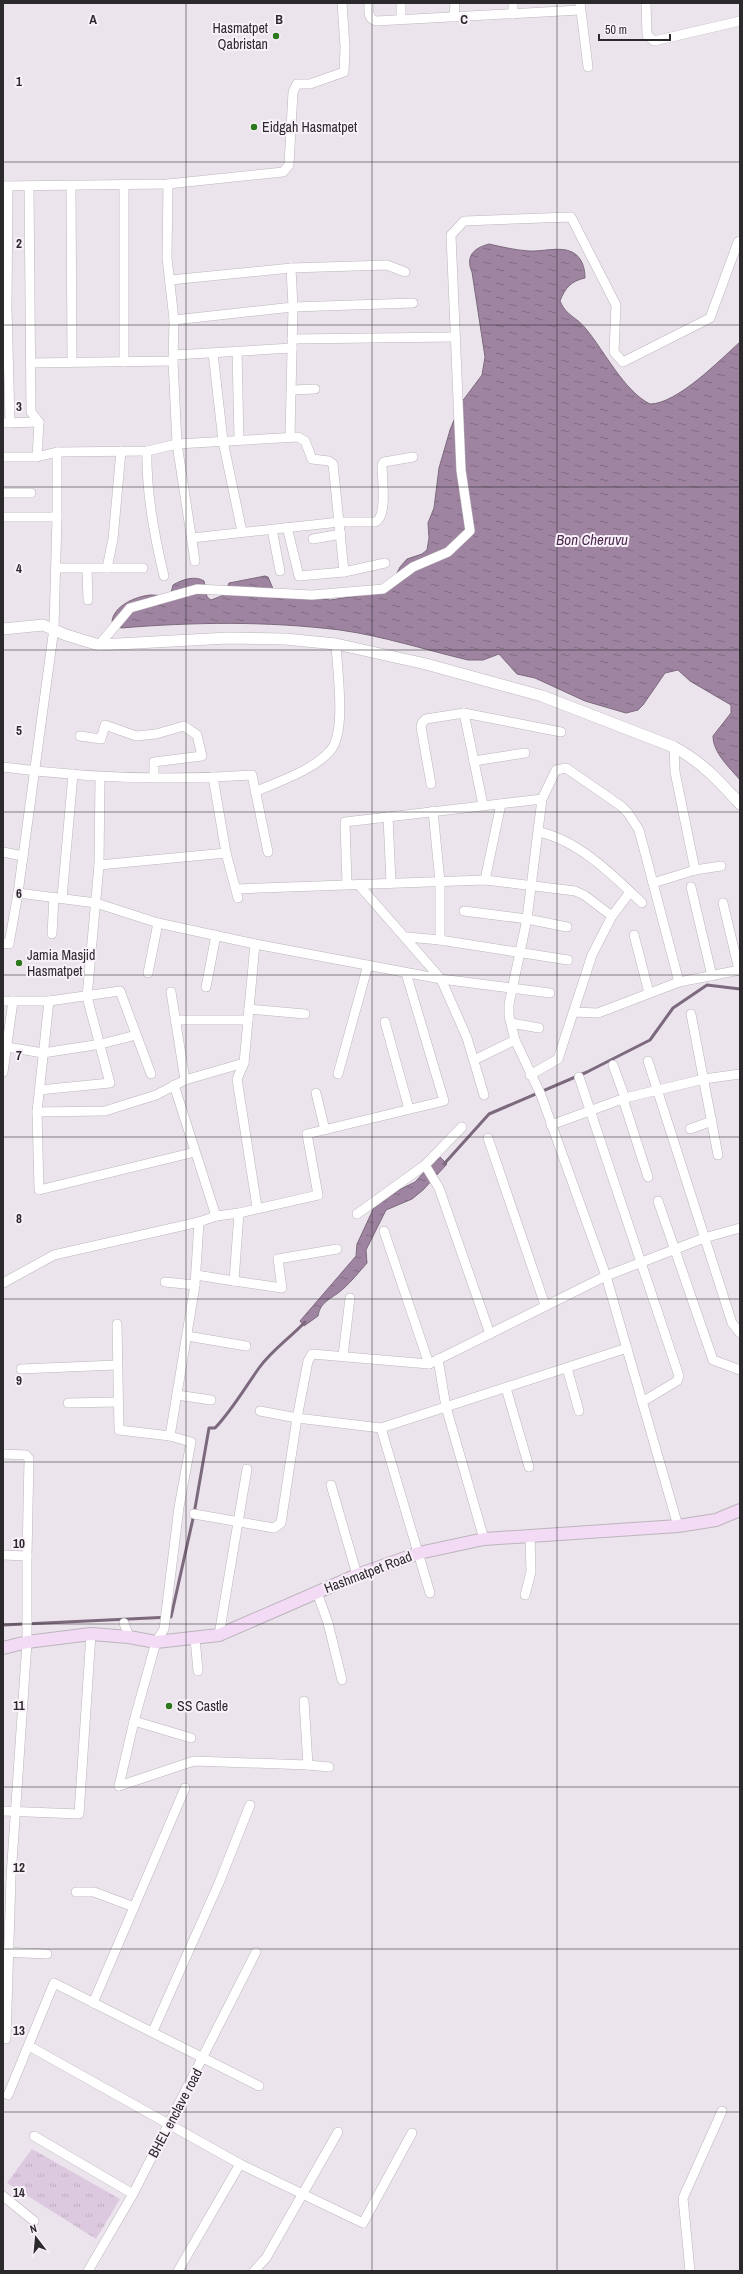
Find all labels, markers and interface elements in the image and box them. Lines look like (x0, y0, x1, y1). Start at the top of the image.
text: A (89, 11, 97, 28)
text: B (275, 11, 283, 28)
text: C (460, 11, 468, 28)
scale bar (599, 16, 670, 42)
place label: Hasmatpet Qabristan (212, 19, 268, 53)
text: 50 m (605, 22, 627, 38)
marker: Hasmatpet Qabristan (271, 31, 281, 41)
text: 1 (16, 73, 22, 90)
place label: Eidgah Hasmatpet (262, 118, 357, 136)
marker: Eidgah Hasmatpet (249, 122, 259, 132)
text: 2 (16, 235, 22, 252)
text: 3 (16, 398, 22, 415)
water label: Bon Cheruvu (556, 529, 628, 550)
text: 4 (16, 560, 22, 577)
text: 5 (16, 722, 22, 739)
text: 6 (16, 885, 22, 902)
place label: Jamia Masjid Hasmatpet (27, 946, 95, 980)
marker: Jamia Masjid Hasmatpet (14, 958, 24, 968)
text: 7 (16, 1047, 22, 1064)
text: 8 (16, 1210, 22, 1227)
text: 9 (16, 1372, 22, 1389)
text: 10 (13, 1535, 25, 1552)
street label: Hashmatpet Road (322, 1547, 414, 1597)
text: 11 (13, 1697, 25, 1714)
place label: SS Castle (177, 1697, 228, 1715)
marker: SS Castle (164, 1701, 174, 1711)
text: 12 (13, 1859, 25, 1876)
text: 13 (13, 2022, 25, 2039)
street label: BHEL enclave road (144, 2065, 206, 2161)
text: 14 (13, 2184, 25, 2201)
north arrow (16, 2218, 56, 2258)
text: N (28, 2221, 38, 2236)

